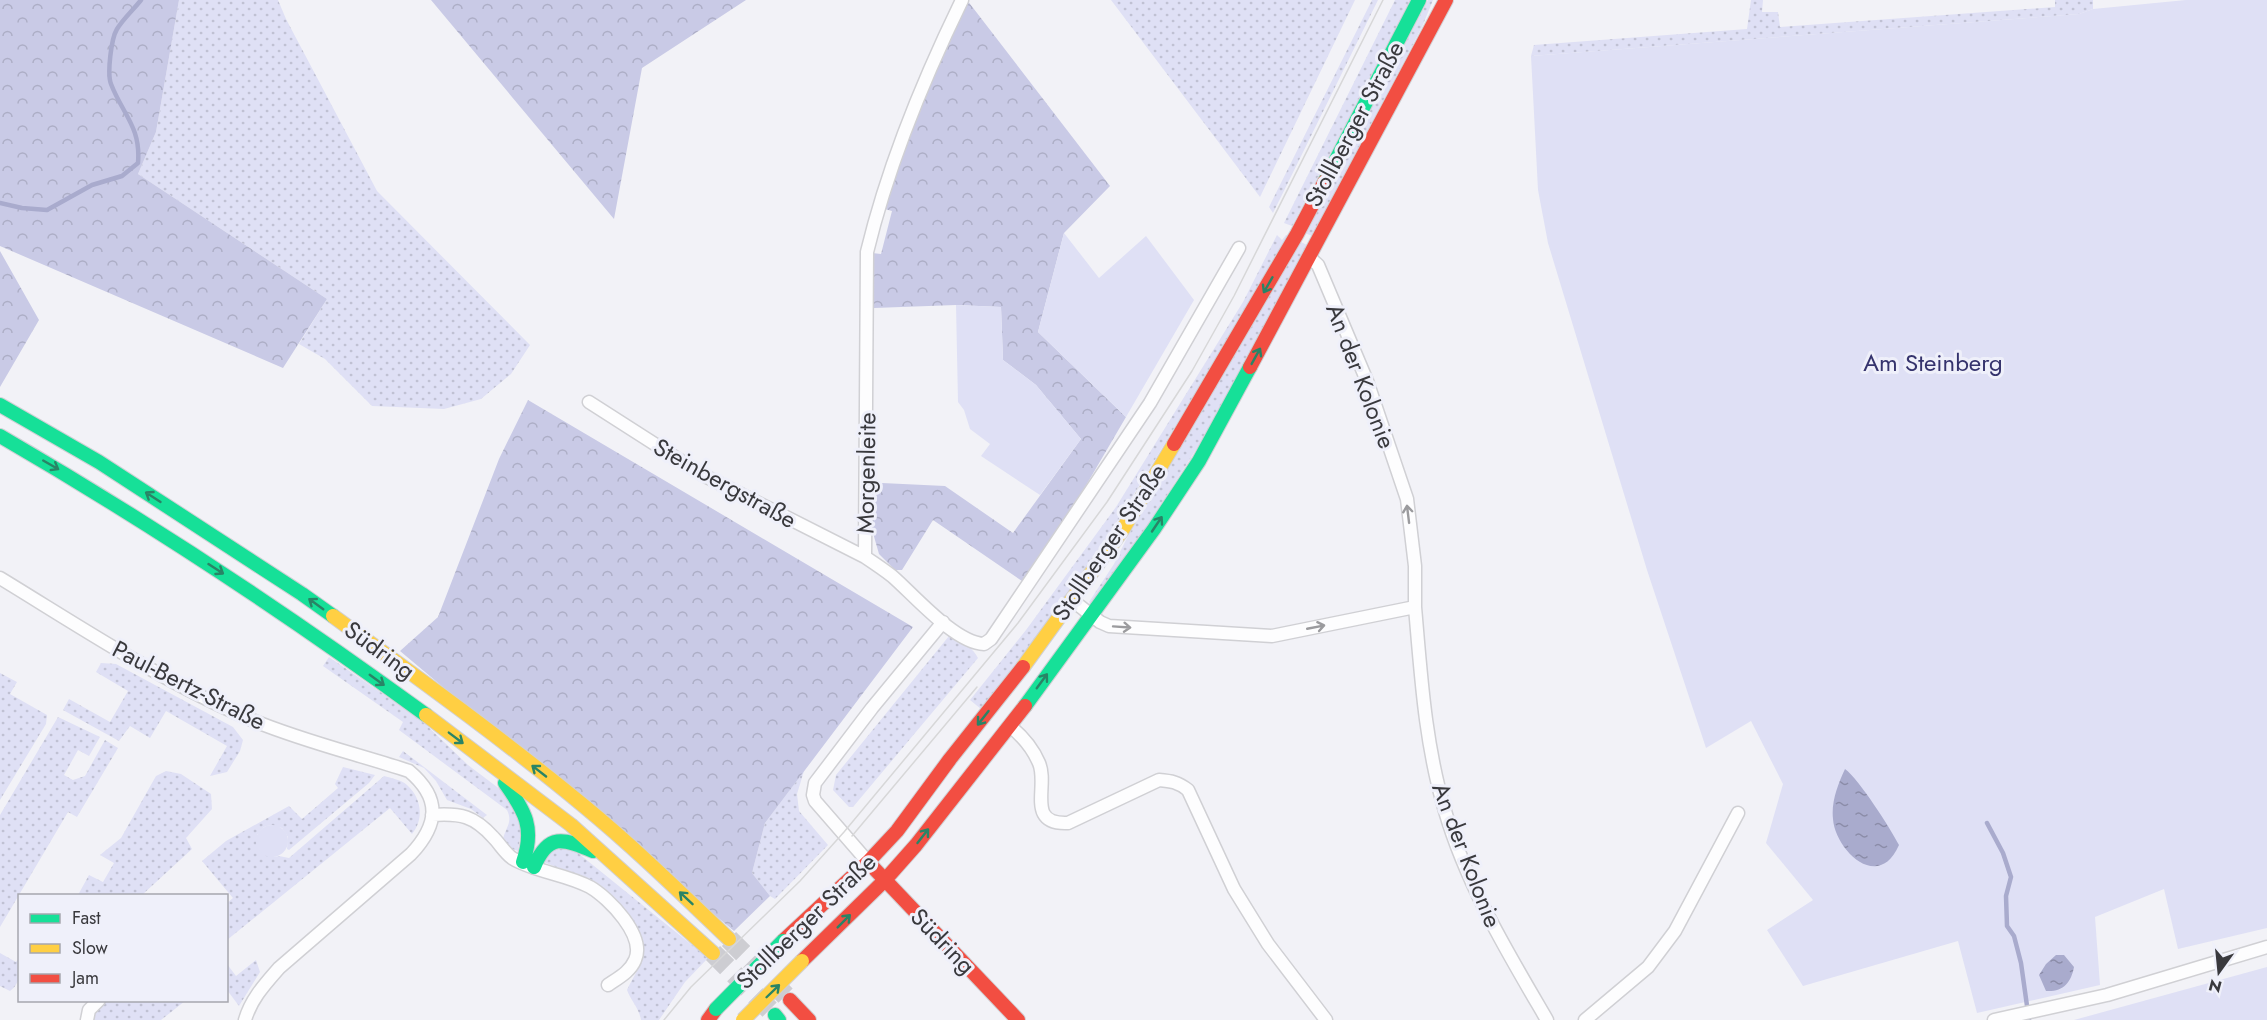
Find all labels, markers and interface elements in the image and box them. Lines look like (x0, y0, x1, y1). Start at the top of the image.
street label: Stollberger Straße (1296, 35, 1412, 213)
one-way arrow (1262, 275, 1273, 293)
street label: An der Kolonie (1317, 298, 1405, 454)
park label: Am Steinberg (1863, 345, 2003, 380)
one-way arrow (1250, 348, 1262, 365)
street label: Morgenleite (847, 412, 885, 534)
street label: Steinbergstraße (647, 429, 803, 537)
street label: Stollberger Straße (1043, 456, 1175, 628)
one-way arrow (42, 459, 59, 471)
one-way arrow (145, 491, 161, 503)
one-way arrow (1403, 504, 1414, 524)
one-way arrow (1152, 516, 1164, 533)
one-way arrow (207, 564, 224, 576)
one-way arrow (308, 597, 324, 610)
street label: Südring (337, 612, 423, 688)
one-way arrow (1112, 621, 1132, 632)
one-way arrow (1306, 621, 1325, 632)
street label: Paul-Bertz-Straße (106, 631, 272, 739)
one-way arrow (368, 673, 384, 686)
one-way arrow (1036, 674, 1048, 690)
one-way arrow (976, 710, 989, 726)
one-way arrow (448, 732, 464, 745)
one-way arrow (531, 765, 547, 778)
street label: An der Kolonie (1423, 777, 1511, 933)
one-way arrow (917, 828, 930, 844)
street label: Stollberger Straße (728, 845, 884, 997)
one-way arrow (679, 891, 694, 906)
legend (18, 894, 228, 1002)
street label: Südring (903, 900, 983, 982)
text: Fast (72, 905, 101, 931)
one-way arrow (836, 913, 851, 928)
text: Slow (72, 935, 109, 961)
north arrow (2189, 942, 2249, 1002)
text: Jam (70, 965, 99, 991)
text: N (2206, 973, 2224, 999)
one-way arrow (765, 983, 780, 998)

